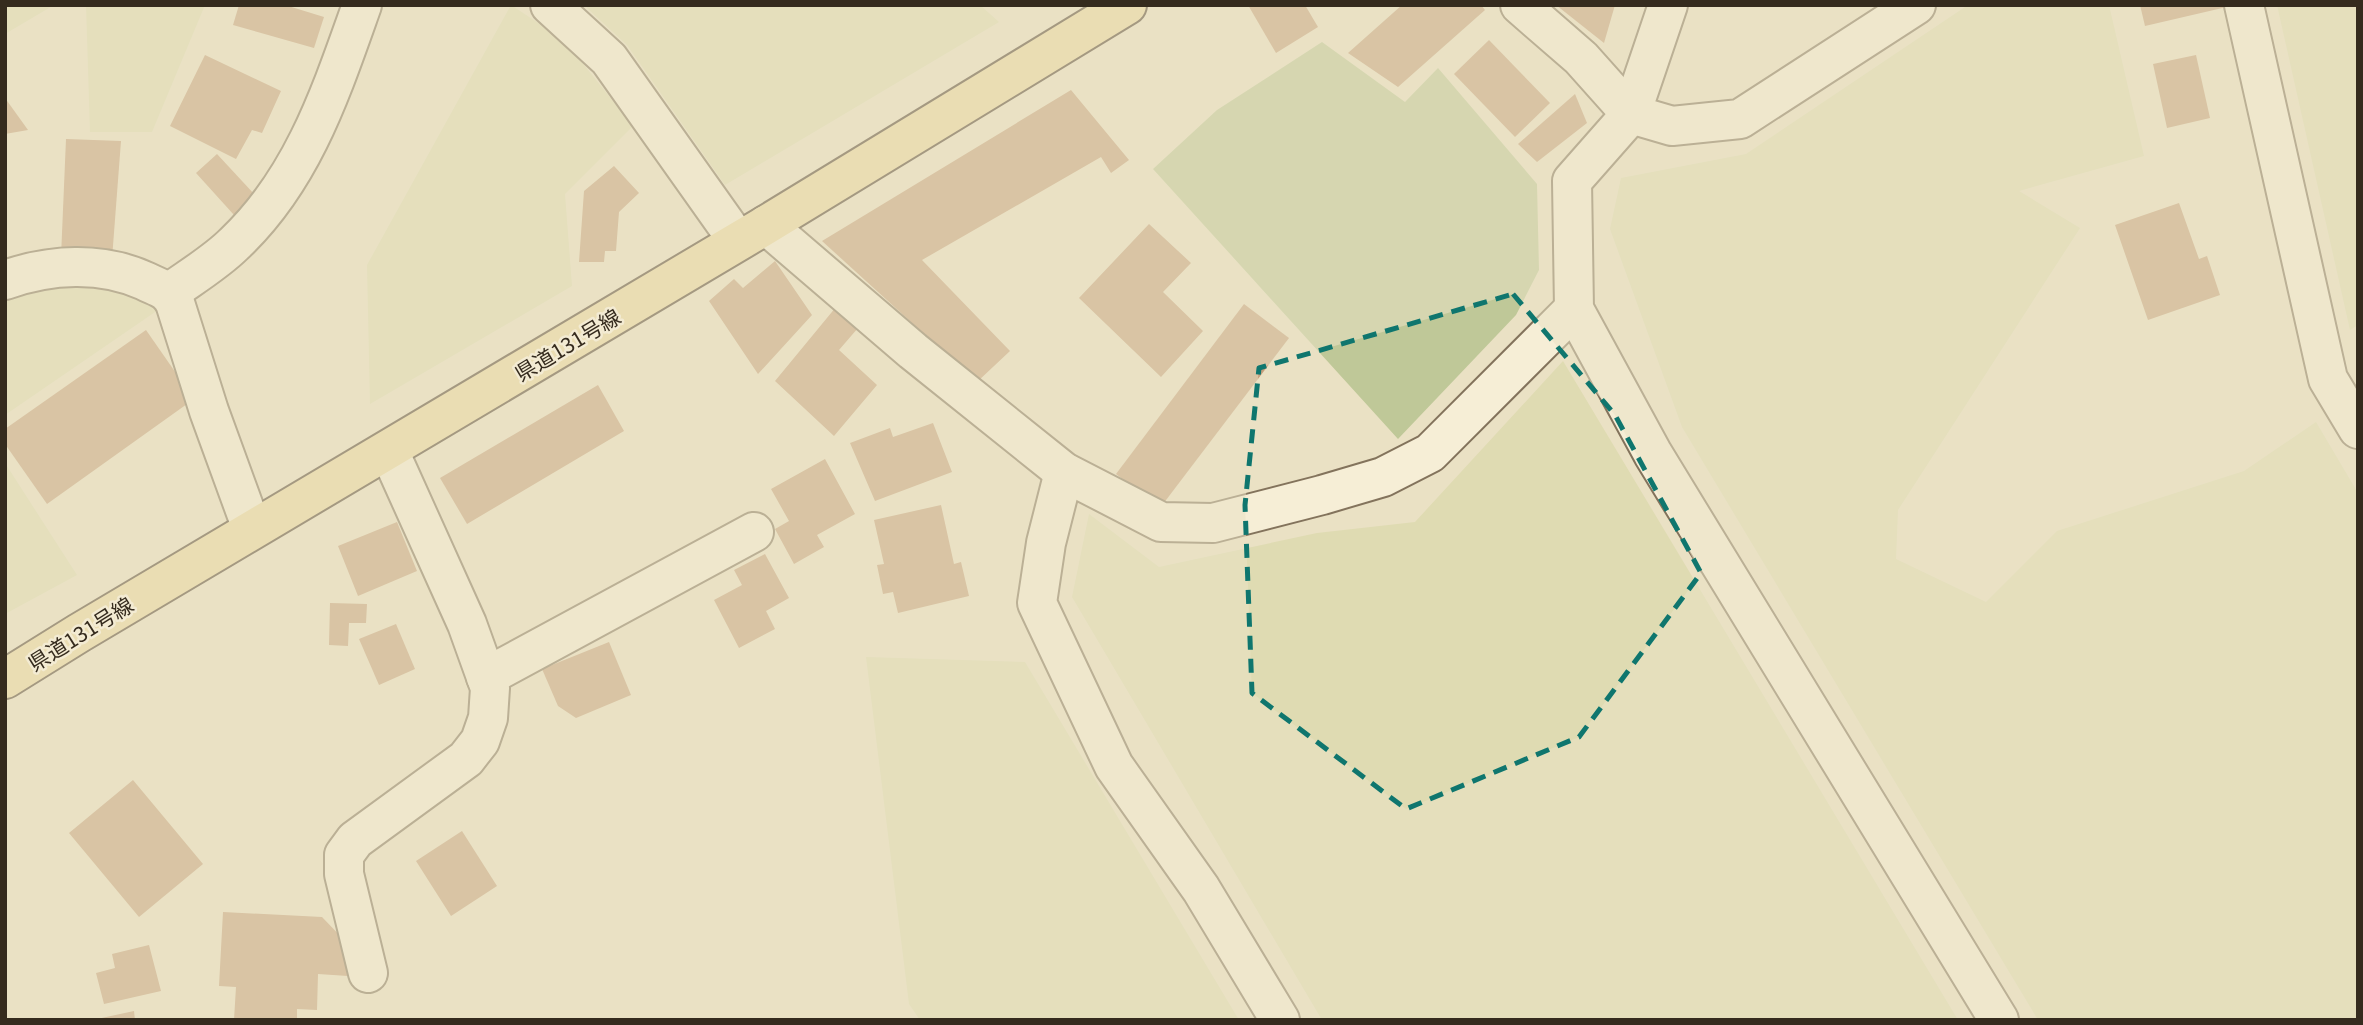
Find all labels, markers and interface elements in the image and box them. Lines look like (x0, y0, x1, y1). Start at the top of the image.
street label: 県道131号線 (508, 301, 626, 387)
street label: 県道131号線 (22, 589, 138, 677)

